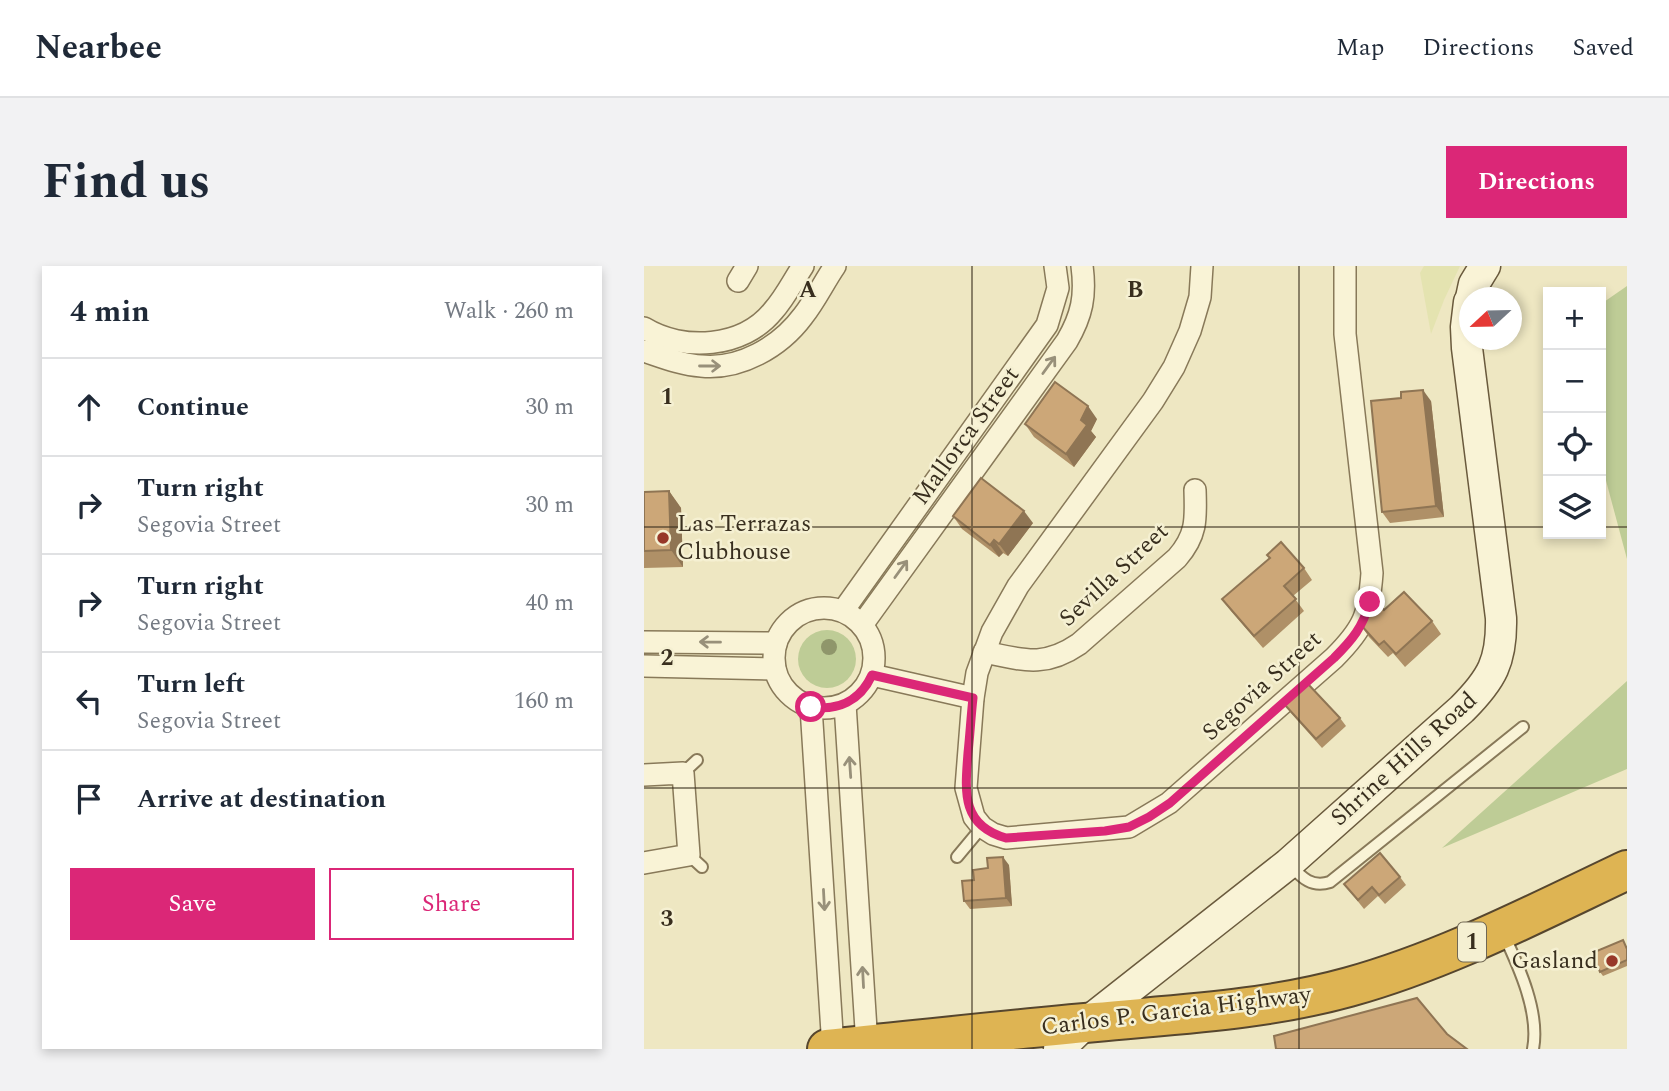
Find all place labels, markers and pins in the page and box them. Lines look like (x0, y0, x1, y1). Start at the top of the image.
place label: Las Terrazas Clubhouse (677, 506, 811, 570)
marker: Las Terrazas Clubhouse (655, 530, 671, 546)
place label: Gasland (1511, 943, 1598, 979)
marker: Gasland (1604, 953, 1620, 969)

